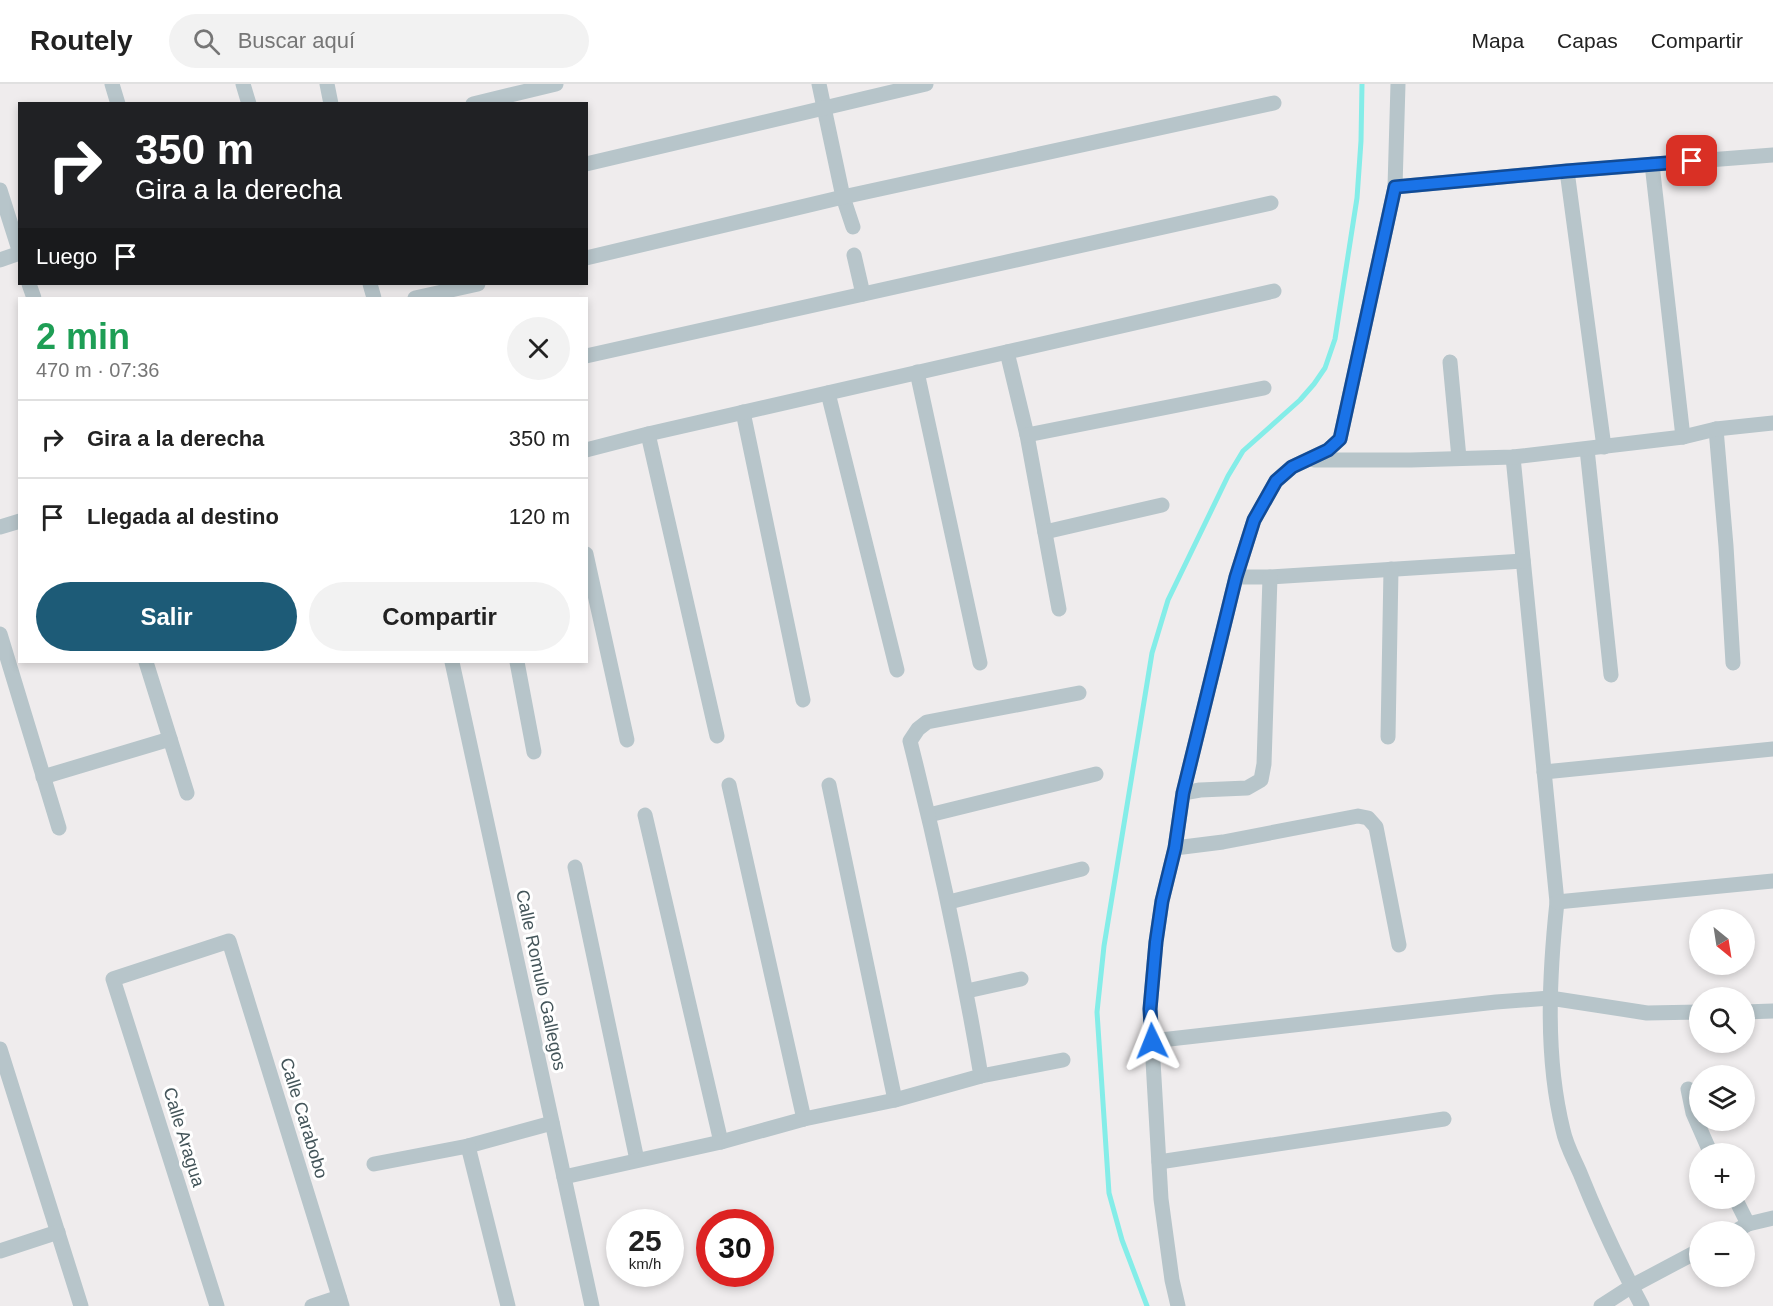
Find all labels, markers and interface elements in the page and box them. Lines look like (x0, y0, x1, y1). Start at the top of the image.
search box (169, 14, 589, 68)
text: Routely (30, 25, 133, 56)
icon: search (190, 25, 223, 58)
text: Buscar aquí (238, 28, 355, 53)
text: Mapa (1472, 29, 1524, 52)
text: Capas (1557, 29, 1618, 52)
text: Compartir (1651, 29, 1743, 52)
icon: right (36, 126, 114, 204)
text: 350 m (135, 126, 254, 173)
pin (1666, 135, 1717, 186)
icon: arrive (1675, 144, 1708, 177)
text: Gira a la derecha (135, 175, 342, 205)
icon: arrive (109, 240, 142, 273)
text: Luego (36, 244, 97, 269)
text: 2 min (36, 316, 130, 357)
button: close (507, 317, 570, 380)
text: 470 m · 07:36 (36, 359, 159, 381)
icon: right (36, 423, 69, 456)
text: Gira a la derecha (87, 426, 264, 451)
text: 350 m (509, 426, 570, 451)
icon: arrive (36, 501, 69, 534)
text: Llegada al destino (87, 504, 279, 529)
text: 120 m (509, 504, 570, 529)
button: Salir (36, 582, 297, 651)
button: Compartir (309, 582, 570, 651)
street label: Calle Romulo Gallegos (512, 888, 570, 1072)
north arrow (1689, 909, 1755, 975)
map controls (1689, 909, 1755, 1287)
button: search (1689, 987, 1755, 1053)
position arrow (1120, 1009, 1184, 1073)
street label: Calle Carabobo (276, 1055, 332, 1181)
button: layers (1689, 1065, 1755, 1131)
street label: Calle Aragua (159, 1085, 209, 1190)
button: + (1689, 1143, 1755, 1209)
speed limit sign: 30 (696, 1209, 774, 1287)
button: − (1689, 1221, 1755, 1287)
text: 25 (628, 1224, 662, 1257)
text: km/h (629, 1255, 661, 1272)

